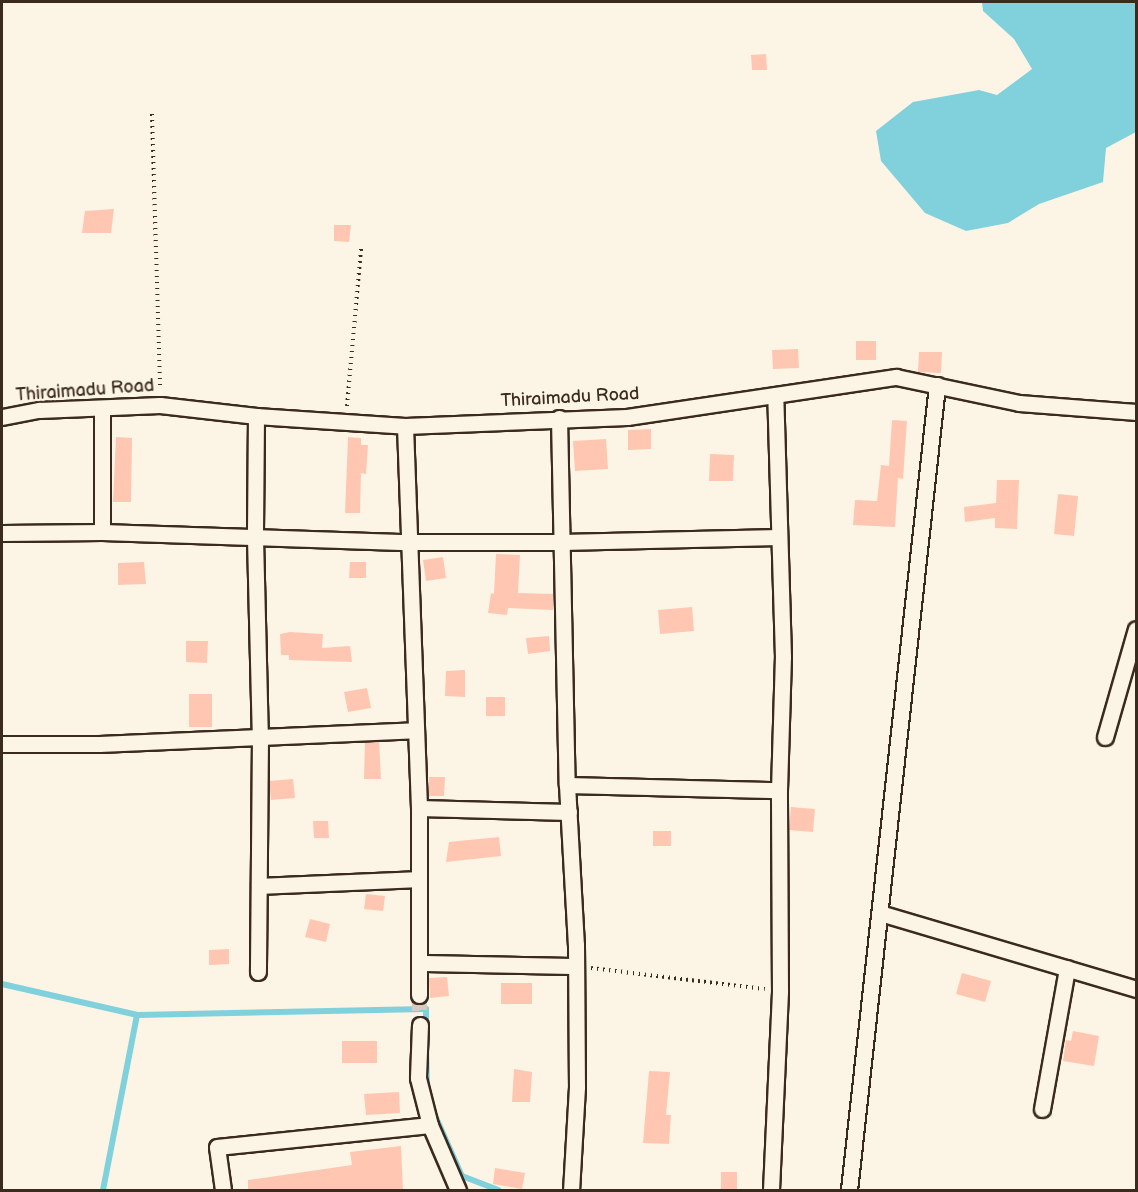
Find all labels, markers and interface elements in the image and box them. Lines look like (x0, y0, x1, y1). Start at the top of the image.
street label: Thiraimadu Road (15, 375, 155, 407)
street label: Thiraimadu Road (500, 384, 640, 412)

